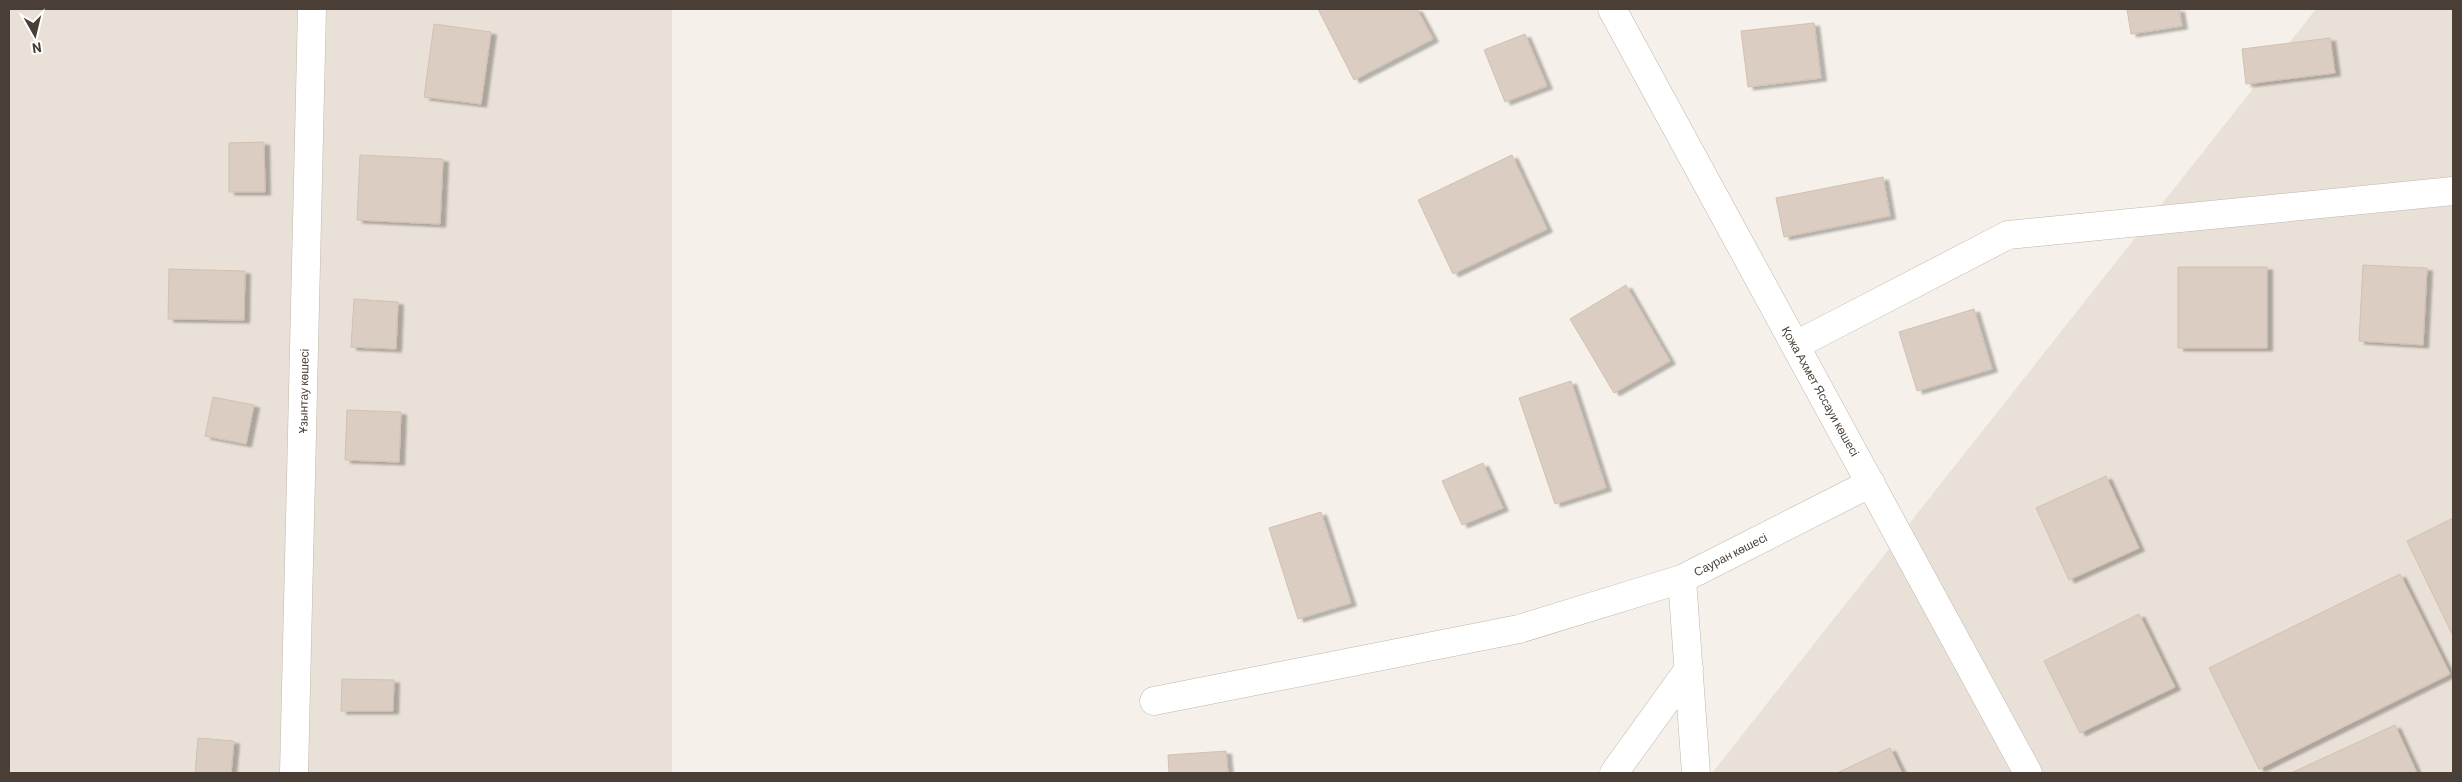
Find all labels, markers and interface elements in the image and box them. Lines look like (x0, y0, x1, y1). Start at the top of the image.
north arrow (10, 10, 60, 60)
text: N (31, 39, 43, 57)
street label: Қожа Ахмет Яссауи көшесі (1779, 324, 1863, 459)
street label: Ұзынтау көшесі (295, 349, 312, 433)
street label: Сауран көшесі (1691, 529, 1769, 579)

